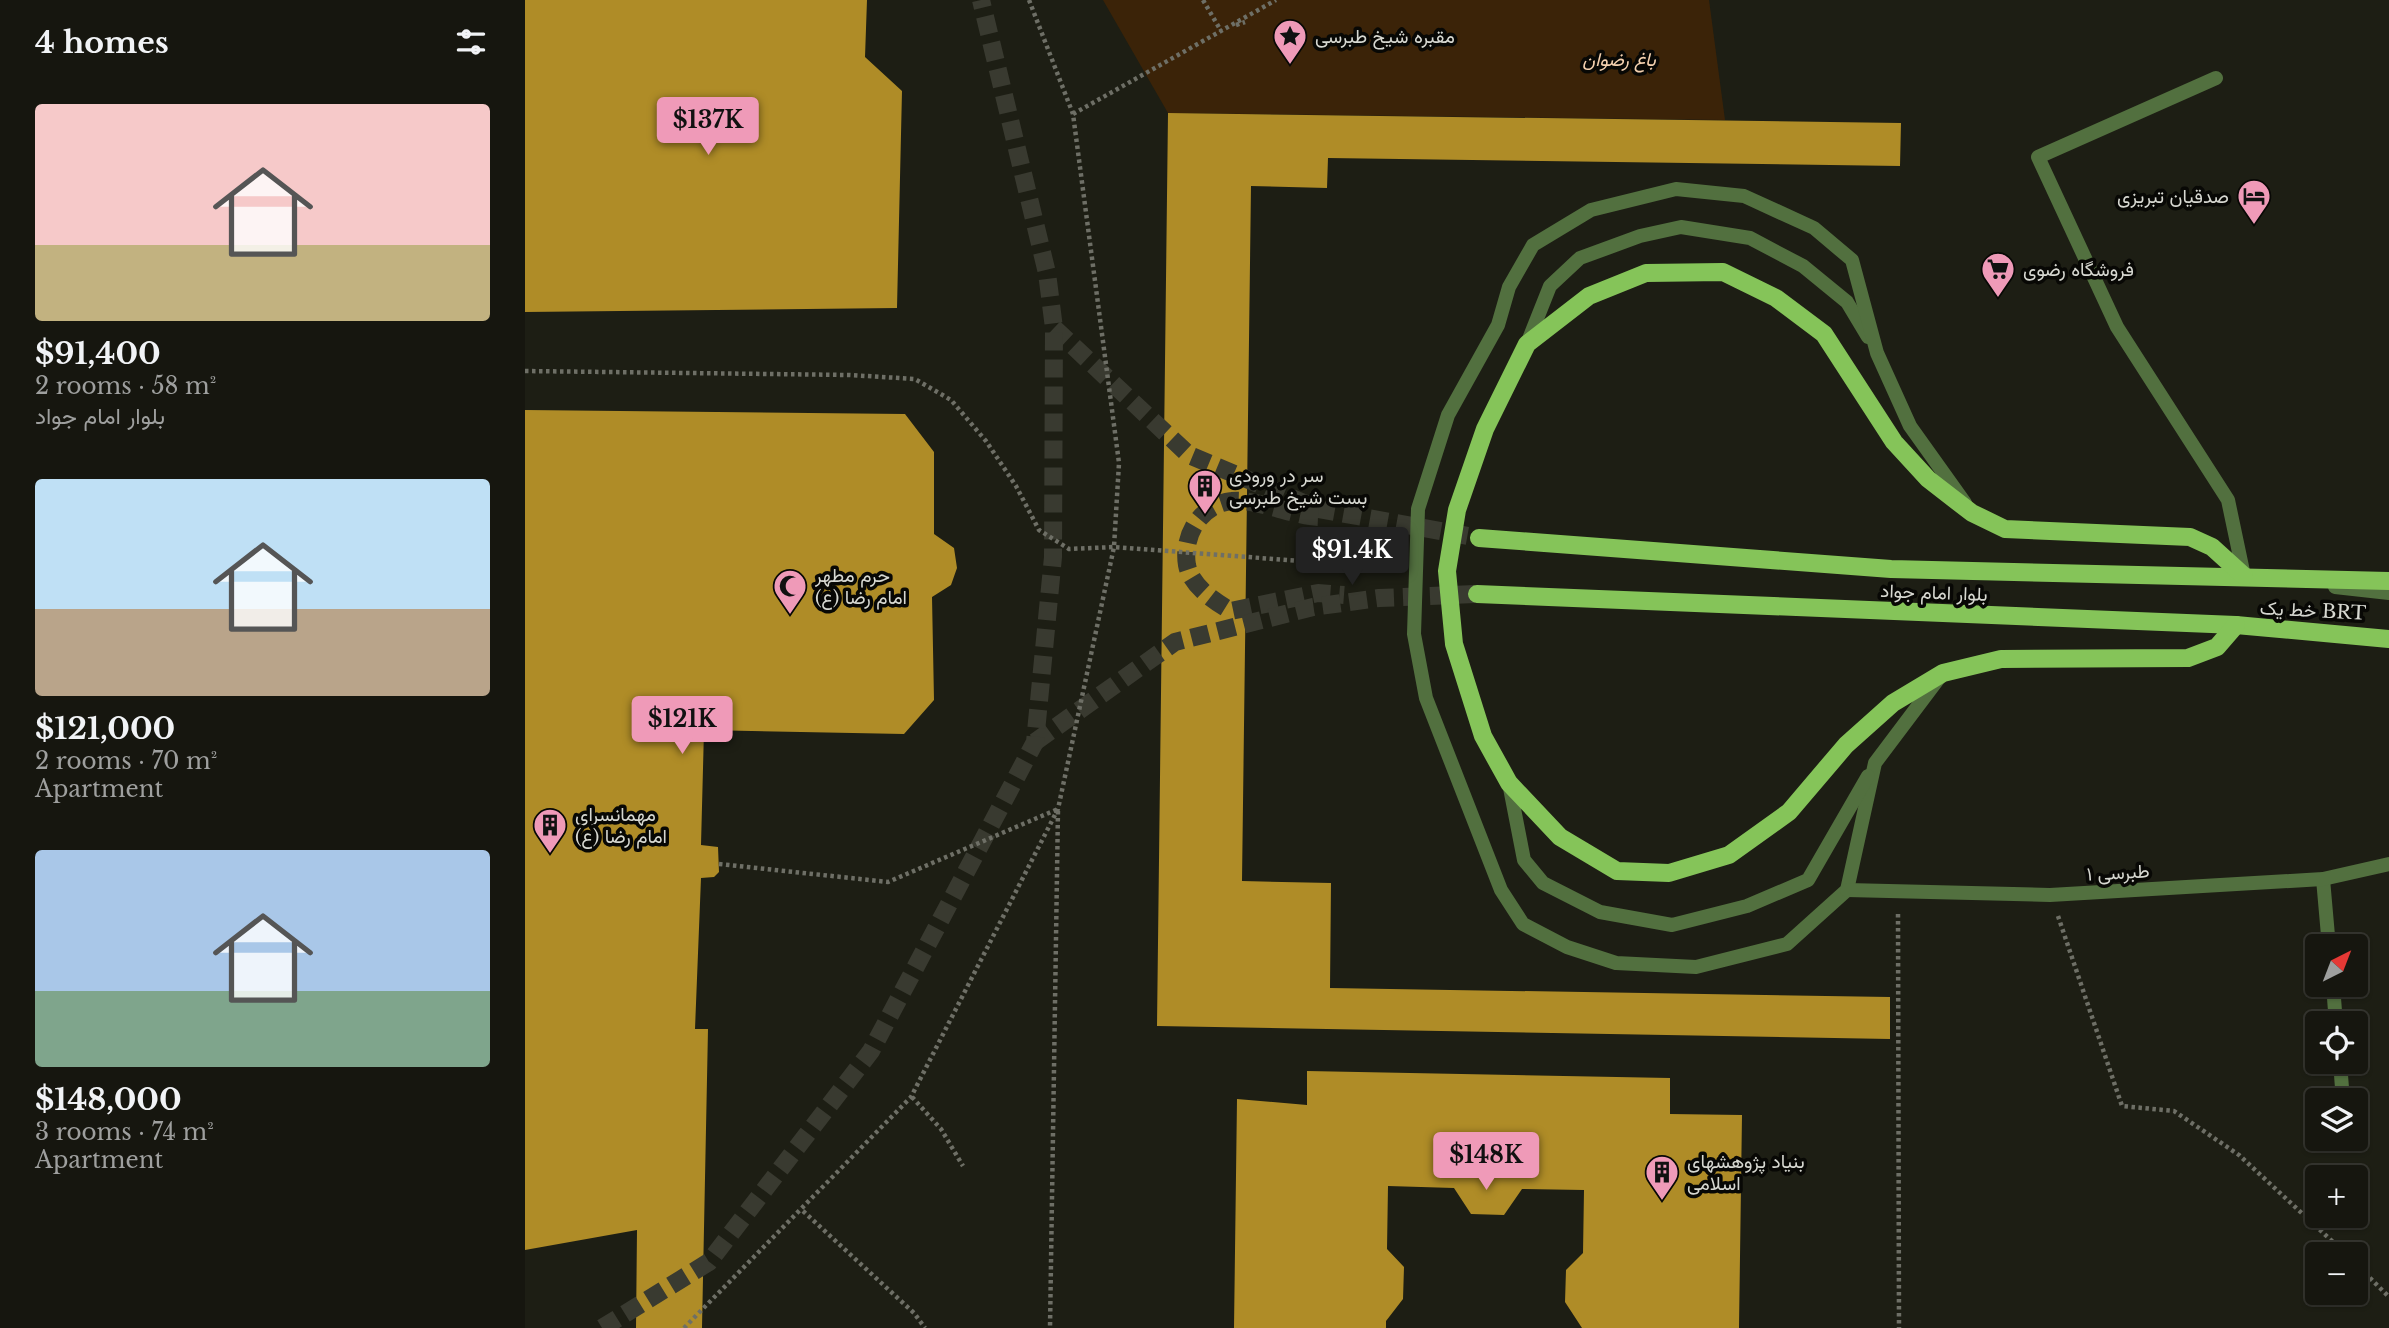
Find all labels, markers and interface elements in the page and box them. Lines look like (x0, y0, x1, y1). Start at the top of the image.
place icon: مقبره شیخ طبرسی (1271, 17, 1309, 66)
icon: filters (452, 23, 490, 61)
text: 4 homes (35, 24, 169, 61)
place label: مقبره شیخ طبرسی (1315, 25, 1455, 50)
park label: باغ رضوان (1582, 48, 1657, 73)
pin: $137K (659, 97, 757, 157)
text: $137K (673, 106, 743, 134)
icon: home (200, 149, 326, 275)
hotel icon: صدقیان تبریزی (2235, 177, 2273, 226)
place label: صدقیان تبریزی (2117, 185, 2229, 208)
supermarket icon: فروشگاه رضوی (1979, 250, 2017, 299)
place label: فروشگاه رضوی (2023, 258, 2134, 281)
text: $91,400 (35, 335, 161, 372)
text: 2 rooms · 58 m² (35, 372, 216, 400)
text: بلوار امام جواد (35, 402, 165, 430)
place label: سر در ورودی بست شیخ طبرسی (1229, 464, 1367, 511)
building icon: سر در ورودی بست شیخ طبرسی (1186, 467, 1224, 516)
icon: home (200, 524, 326, 650)
pin: $91.4K (1295, 528, 1409, 587)
text: $91.4K (1312, 536, 1392, 564)
place label: حرم مطهر امام رضا (ع) (814, 564, 907, 610)
mosque icon: حرم مطهر امام رضا (ع) (771, 567, 809, 616)
street label: بلوار امام جواد (1880, 579, 1988, 607)
street label: خط یک BRT (2259, 596, 2367, 625)
pin: $121K (633, 696, 731, 756)
text: $121K (648, 705, 716, 733)
text: $121,000 (35, 710, 175, 747)
text: 2 rooms · 70 m² (35, 747, 217, 775)
text: Apartment (35, 775, 163, 803)
place label: مهمانسرای امام رضا (ع) (575, 803, 667, 849)
building icon: مهمانسرای امام رضا (ع) (531, 806, 569, 855)
street label: طبرسی ۱ (2086, 859, 2150, 886)
icon: home (200, 895, 326, 1021)
north arrow (2305, 934, 2368, 998)
map controls (2305, 934, 2368, 1305)
button: locate (2305, 1011, 2368, 1074)
text: $148,000 (35, 1081, 182, 1118)
button: layers (2305, 1088, 2368, 1151)
text: 3 rooms · 74 m² (35, 1118, 214, 1146)
pin: $148K (1437, 1132, 1535, 1192)
text: $148K (1449, 1141, 1523, 1169)
text: Apartment (35, 1146, 163, 1174)
place label: بنیاد پژوهشهای اسلامی (1687, 1150, 1805, 1195)
building icon: بنیاد پژوهشهای اسلامی (1643, 1153, 1681, 1202)
button: + (2305, 1165, 2368, 1228)
button: − (2305, 1242, 2368, 1305)

